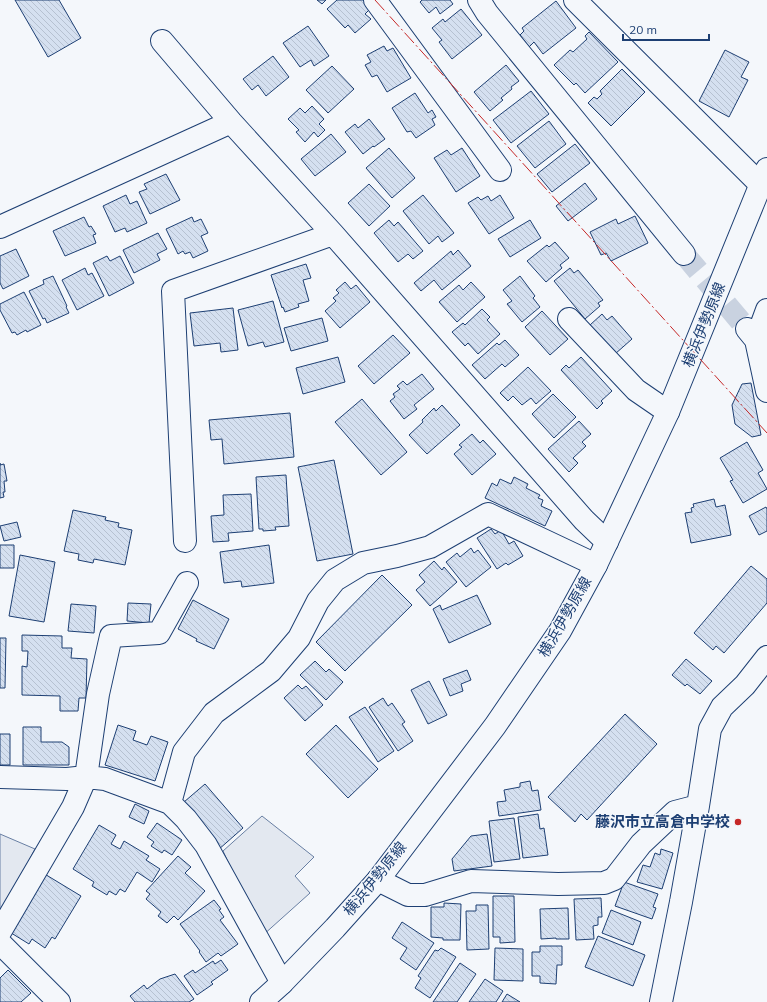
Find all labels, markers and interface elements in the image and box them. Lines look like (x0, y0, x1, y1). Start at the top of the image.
scale bar (623, 16, 709, 42)
text: 20 m (629, 22, 657, 37)
street label: 横浜伊勢原線 (678, 280, 729, 370)
street label: 横浜伊勢原線 (534, 573, 595, 660)
place label: 藤沢市立高倉中学校 (595, 812, 730, 831)
marker: 藤沢市立高倉中学校 (733, 817, 743, 827)
street label: 横浜伊勢原線 (339, 838, 410, 920)

